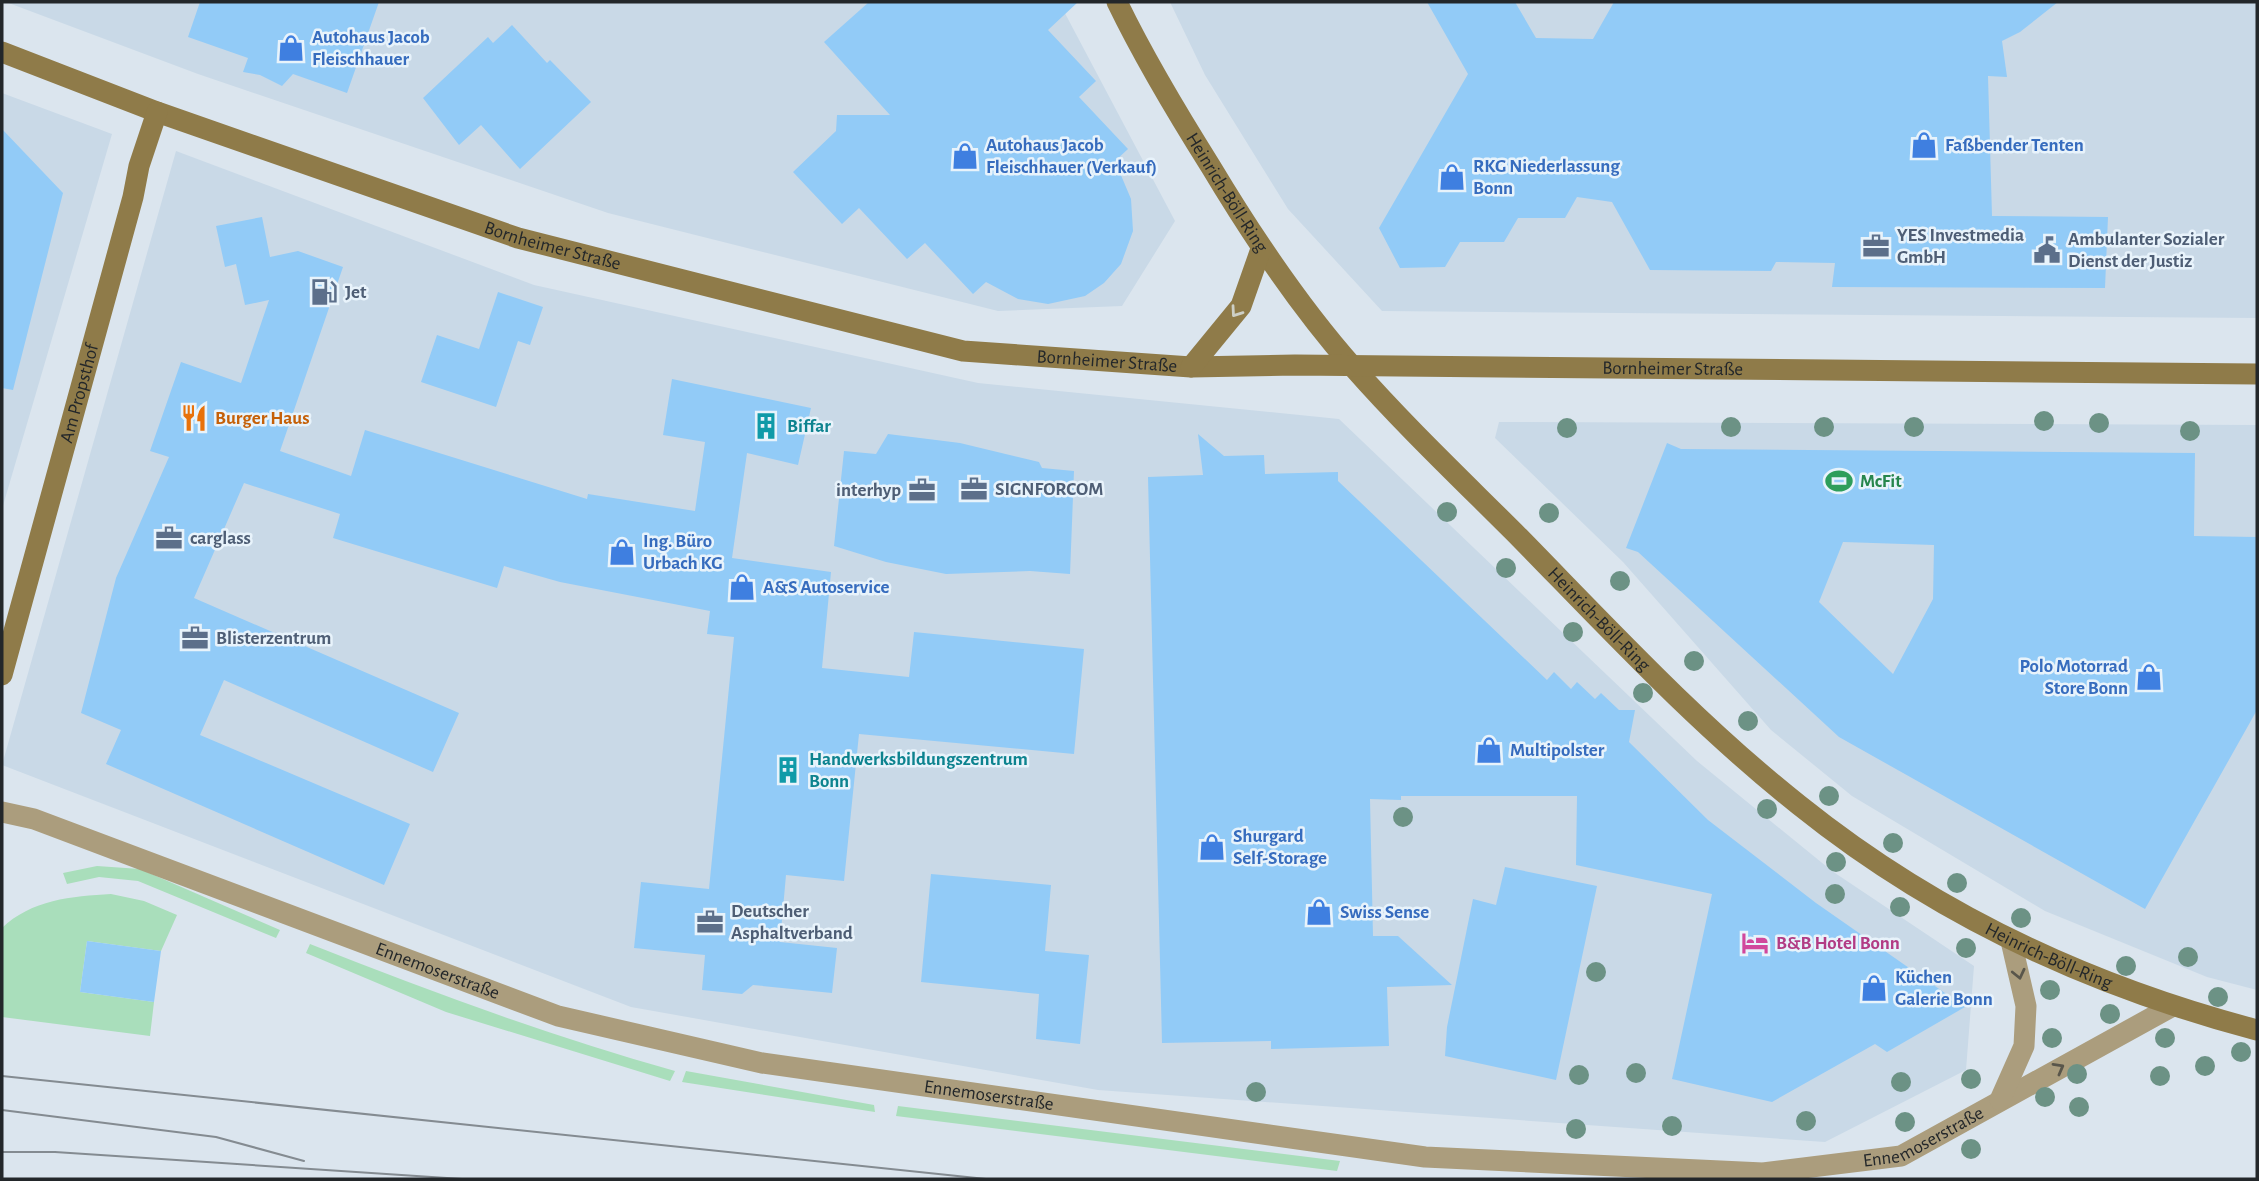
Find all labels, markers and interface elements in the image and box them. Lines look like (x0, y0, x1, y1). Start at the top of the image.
place label: Autohaus Jacob Fleischhauer (312, 28, 430, 69)
shop icon: Autohaus Jacob Fleischhauer (276, 33, 306, 63)
street label: Heinrich-Böll-Ring (1182, 129, 1272, 256)
shop icon: Faßbender Tenten (1909, 130, 1939, 160)
place label: Autohaus Jacob Fleischhauer (Verkauf) (986, 136, 1157, 177)
place label: Faßbender Tenten (1945, 136, 2084, 155)
shop icon: Autohaus Jacob Fleischhauer (Verkauf) (950, 141, 980, 171)
place label: RKG Niederlassung Bonn (1473, 157, 1620, 198)
shop icon: RKG Niederlassung Bonn (1437, 162, 1467, 192)
street label: Bornheimer Straße (482, 218, 623, 273)
place label: YES Investmedia GmbH (1897, 226, 2024, 267)
place label: Ambulanter Sozialer Dienst der Justiz (2068, 230, 2225, 271)
office icon: YES Investmedia GmbH (1861, 231, 1891, 261)
public building icon: Ambulanter Sozialer Dienst der Justiz (2032, 235, 2062, 265)
fuel station icon: Jet (309, 277, 339, 307)
place label: Jet (345, 283, 367, 302)
one-way arrow (1232, 304, 1244, 317)
street label: Am Propsthof (57, 341, 102, 445)
street label: Bornheimer Straße (1036, 347, 1178, 376)
street label: Bornheimer Straße (1602, 358, 1743, 379)
restaurant icon: Burger Haus (179, 403, 209, 433)
place label: Burger Haus (215, 409, 310, 428)
building icon: Biffar (751, 411, 781, 441)
place label: Biffar (787, 417, 831, 436)
sports icon: McFit (1824, 466, 1854, 496)
place label: McFit (1860, 472, 1902, 491)
office icon: SIGNFORCOM (959, 474, 989, 504)
office icon: interhyp (907, 475, 937, 505)
place label: SIGNFORCOM (995, 480, 1103, 499)
place label: interhyp (836, 481, 901, 500)
office icon: carglass (154, 523, 184, 553)
place label: carglass (190, 529, 251, 548)
place label: Ing. Büro Urbach KG (643, 532, 723, 573)
shop icon: Ing. Büro Urbach KG (607, 537, 637, 567)
street label: Heinrich-Böll-Ring (1544, 563, 1654, 675)
shop icon: A&S Autoservice (727, 572, 757, 602)
place label: A&S Autoservice (763, 578, 890, 597)
office icon: Blisterzentrum (180, 623, 210, 653)
place label: Blisterzentrum (216, 629, 331, 648)
place label: Polo Motorrad Store Bonn (2019, 657, 2128, 698)
shop icon: Polo Motorrad Store Bonn (2134, 662, 2164, 692)
shop icon: Multipolster (1474, 735, 1504, 765)
place label: Multipolster (1510, 741, 1605, 760)
place label: Handwerksbildungszentrum Bonn (809, 750, 1028, 791)
building icon: Handwerksbildungszentrum Bonn (773, 755, 803, 785)
place label: Shurgard Self-Storage (1233, 827, 1327, 868)
shop icon: Shurgard Self-Storage (1197, 832, 1227, 862)
shop icon: Swiss Sense (1304, 897, 1334, 927)
place label: Deutscher Asphaltverband (731, 902, 853, 943)
place label: Swiss Sense (1340, 903, 1429, 922)
office icon: Deutscher Asphaltverband (695, 907, 725, 937)
street label: Heinrich-Böll-Ring (1982, 919, 2116, 993)
hotel icon: B&B Hotel Bonn (1740, 928, 1770, 958)
place label: B&B Hotel Bonn (1776, 934, 1900, 953)
street label: Ennemoserstraße (373, 939, 502, 1003)
one-way arrow (2010, 967, 2025, 979)
place label: Küchen Galerie Bonn (1895, 968, 1993, 1009)
shop icon: Küchen Galerie Bonn (1859, 973, 1889, 1003)
one-way arrow (2052, 1063, 2065, 1076)
street label: Ennemoserstraße (923, 1077, 1055, 1114)
street label: Ennemoserstraße (1862, 1103, 1987, 1170)

